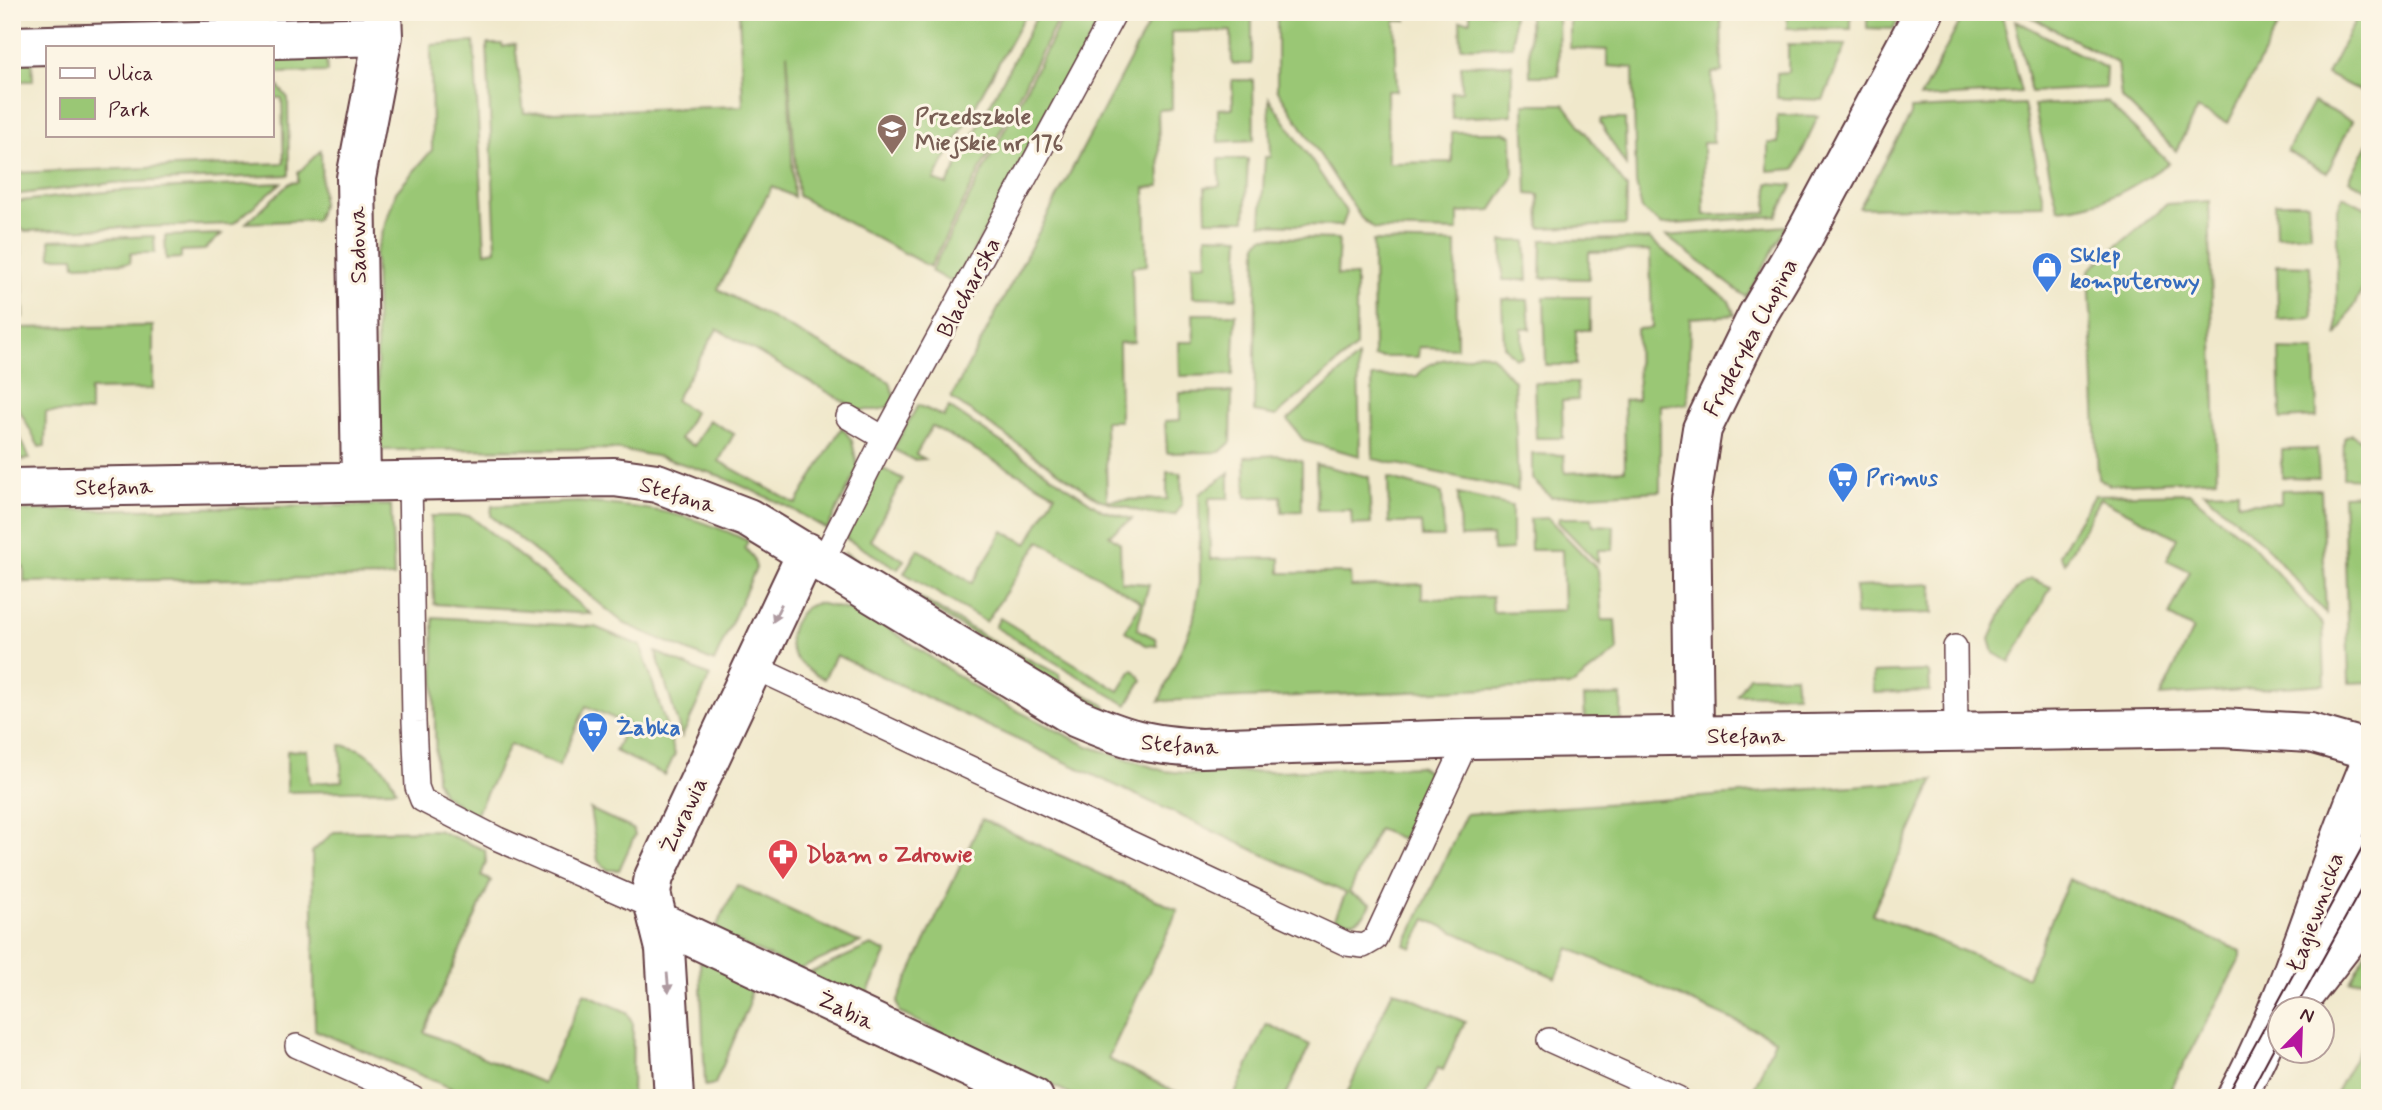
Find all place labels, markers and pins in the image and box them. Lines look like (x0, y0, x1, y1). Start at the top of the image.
place label: Przedszkole Miejskie nr 176 (915, 103, 1063, 159)
school or university icon: Przedszkole Miejskie nr 176 (875, 112, 909, 156)
place label: Sklep komputerowy (2070, 241, 2200, 297)
shop icon: Sklep komputerowy (2030, 250, 2064, 294)
supermarket icon: Primus (1826, 460, 1860, 504)
place label: Primus (1866, 464, 1939, 494)
supermarket icon: Żabka (576, 710, 610, 754)
place label: Żabka (616, 714, 681, 744)
pharmacy icon: Dbam o Zdrowie (766, 837, 800, 881)
place label: Dbam o Zdrowie (806, 841, 973, 871)

